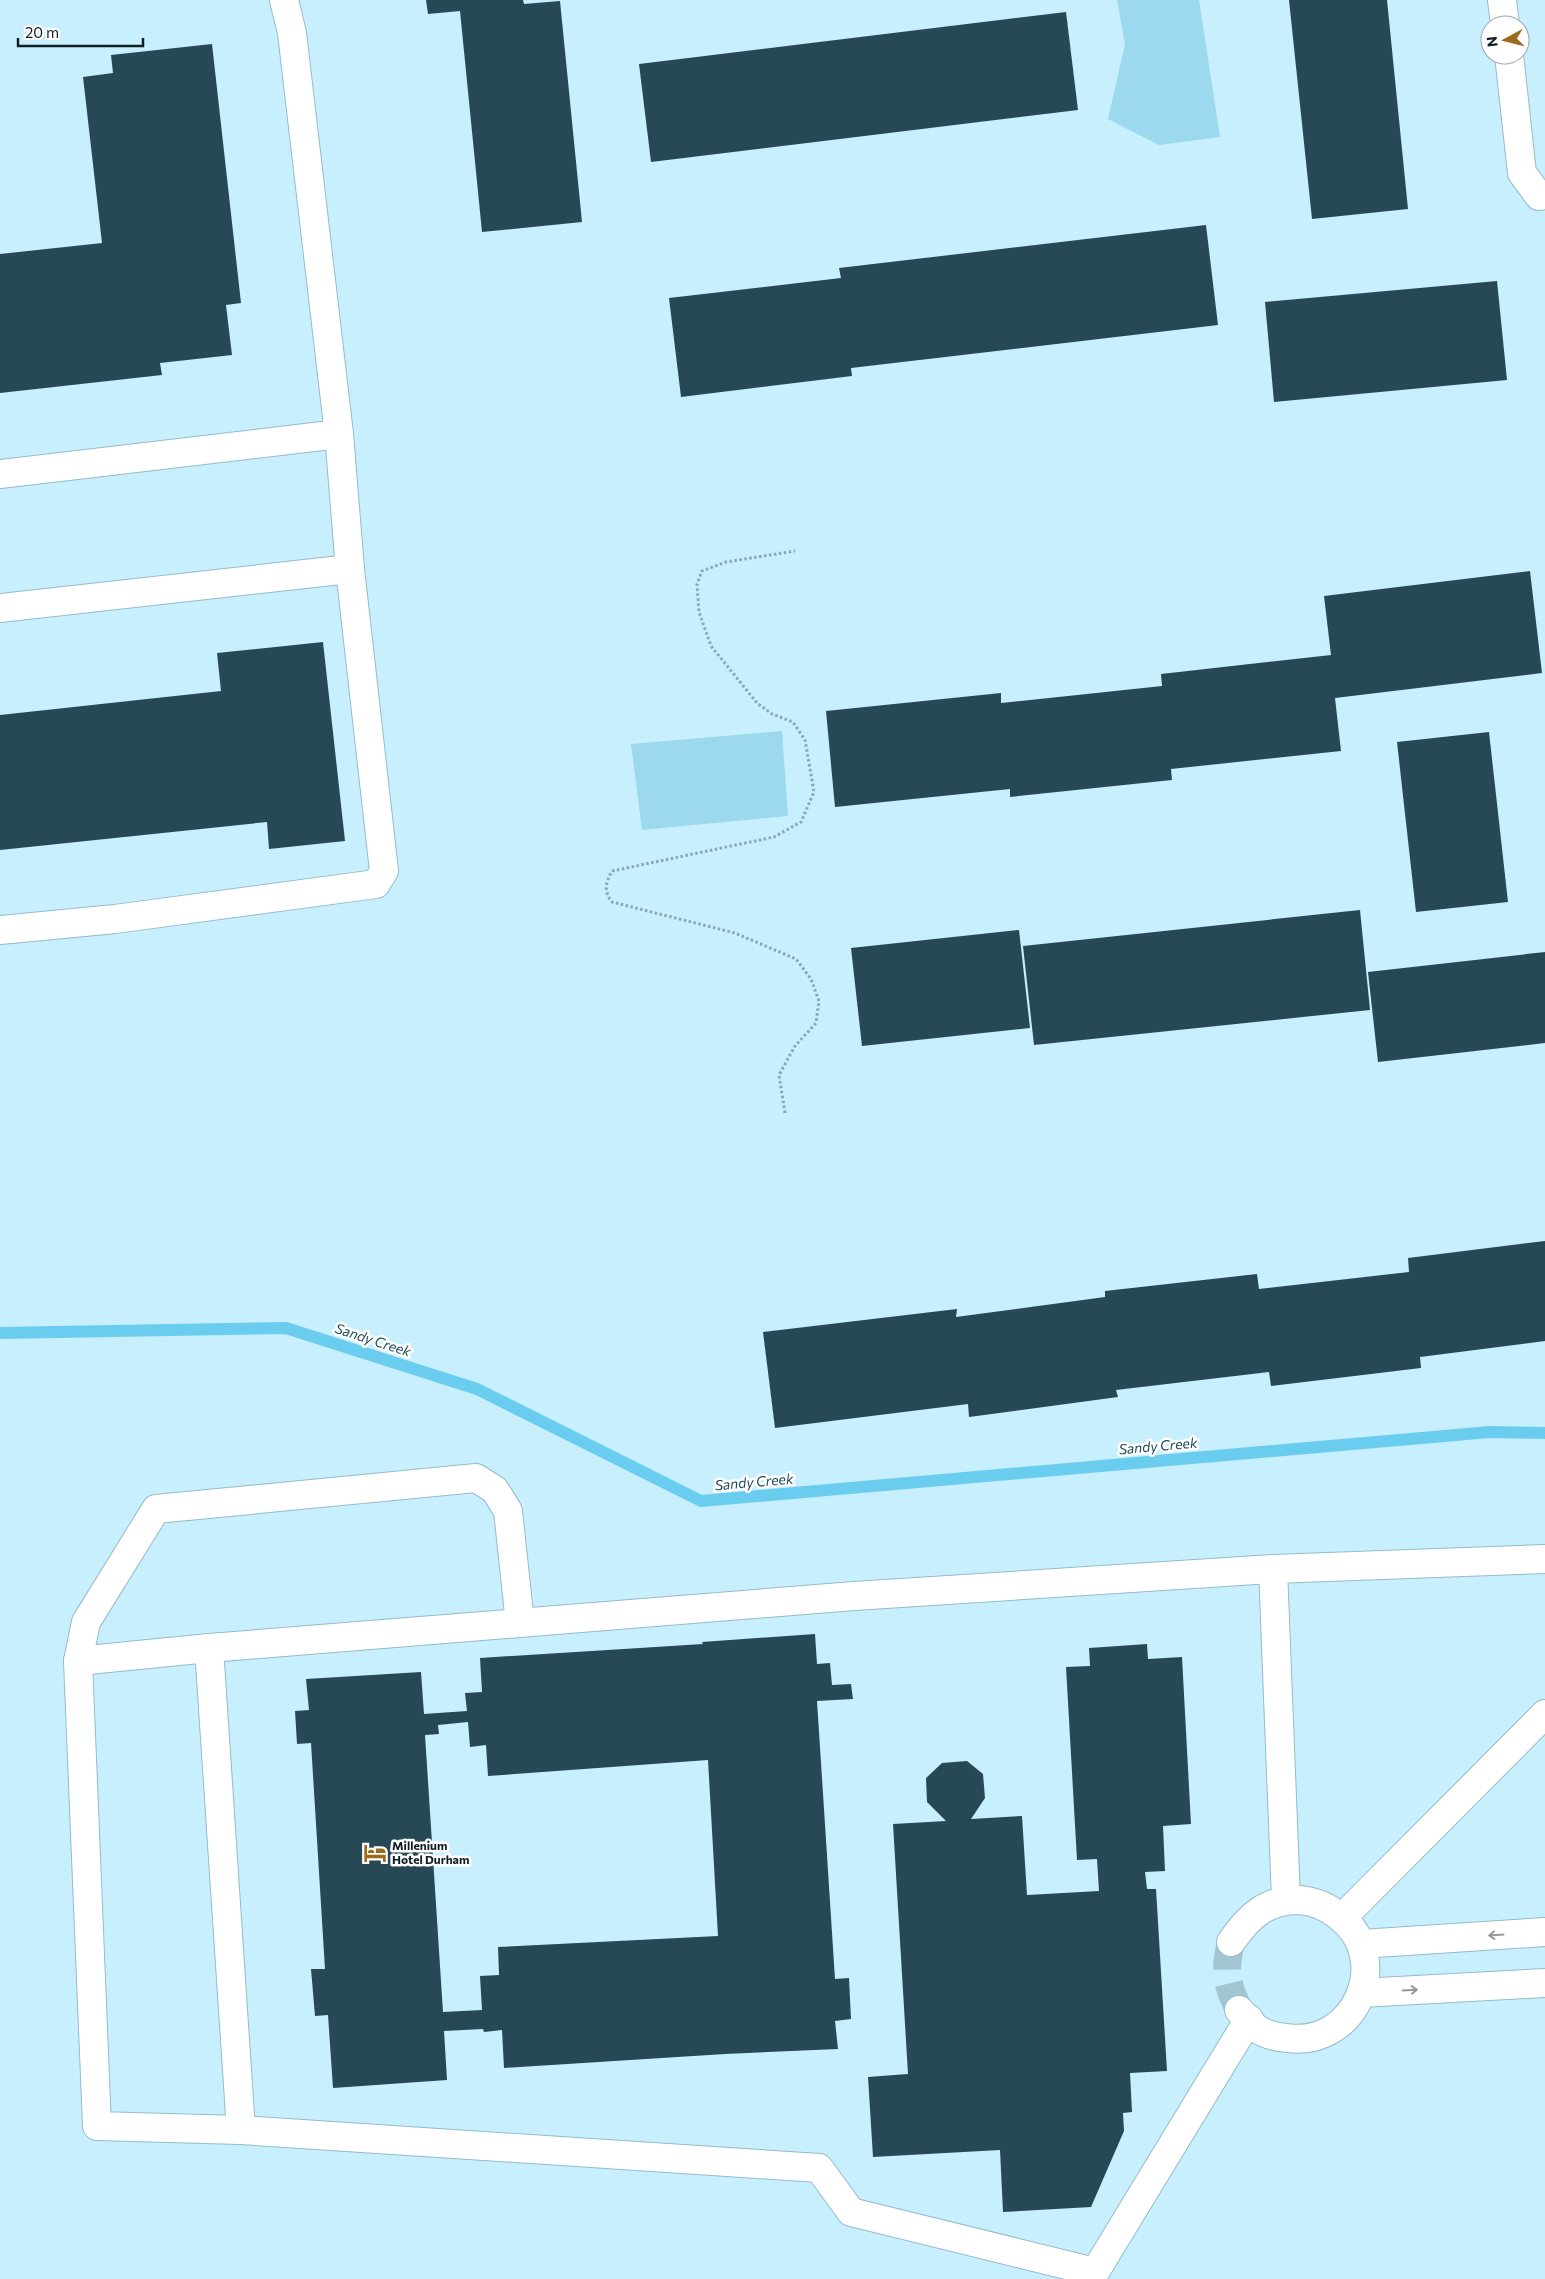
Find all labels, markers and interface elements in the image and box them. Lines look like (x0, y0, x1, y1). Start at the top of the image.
scale bar (18, 15, 142, 47)
north arrow (1480, 15, 1530, 65)
text: 20 m (25, 23, 59, 41)
text: N (1483, 35, 1501, 48)
water label: Sandy Creek (333, 1319, 414, 1360)
water label: Sandy Creek (1118, 1434, 1198, 1457)
water label: Sandy Creek (714, 1470, 794, 1493)
place label: Millenium Hotel Durham (392, 1838, 469, 1866)
hotel icon: Millenium Hotel Durham (362, 1840, 388, 1866)
one-way arrow (1489, 1930, 1505, 1940)
one-way arrow (1402, 1986, 1418, 1995)

